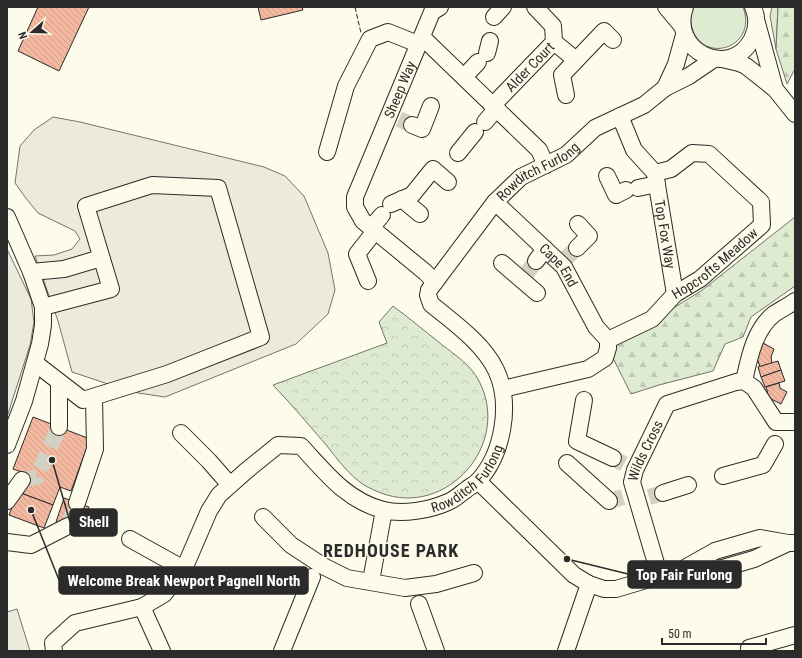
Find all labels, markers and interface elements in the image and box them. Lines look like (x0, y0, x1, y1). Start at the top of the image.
north arrow (12, 12, 52, 52)
text: N (16, 30, 30, 41)
street label: Alder Court (502, 39, 557, 95)
street label: Sheep Way (381, 58, 419, 120)
street label: Rowditch Furlong (493, 139, 582, 204)
street label: Top Fox Way (652, 199, 679, 270)
street label: Hopcrofts Meadow (669, 224, 761, 302)
street label: Cape End (536, 240, 581, 289)
street label: Wilds Cross (625, 418, 666, 483)
street label: Rowditch Furlong (429, 442, 506, 516)
callout: Shell (70, 509, 117, 536)
text: Shell (79, 513, 109, 531)
district label: REDHOUSE PARK (323, 540, 459, 561)
callout: Top Fair Furlong (628, 561, 741, 588)
text: Top Fair Furlong (636, 566, 732, 584)
callout: Welcome Break Newport Pagnell North (59, 567, 308, 594)
text: Welcome Break Newport Pagnell North (68, 572, 300, 590)
scale bar (662, 620, 766, 646)
text: 50 m (668, 627, 692, 641)

